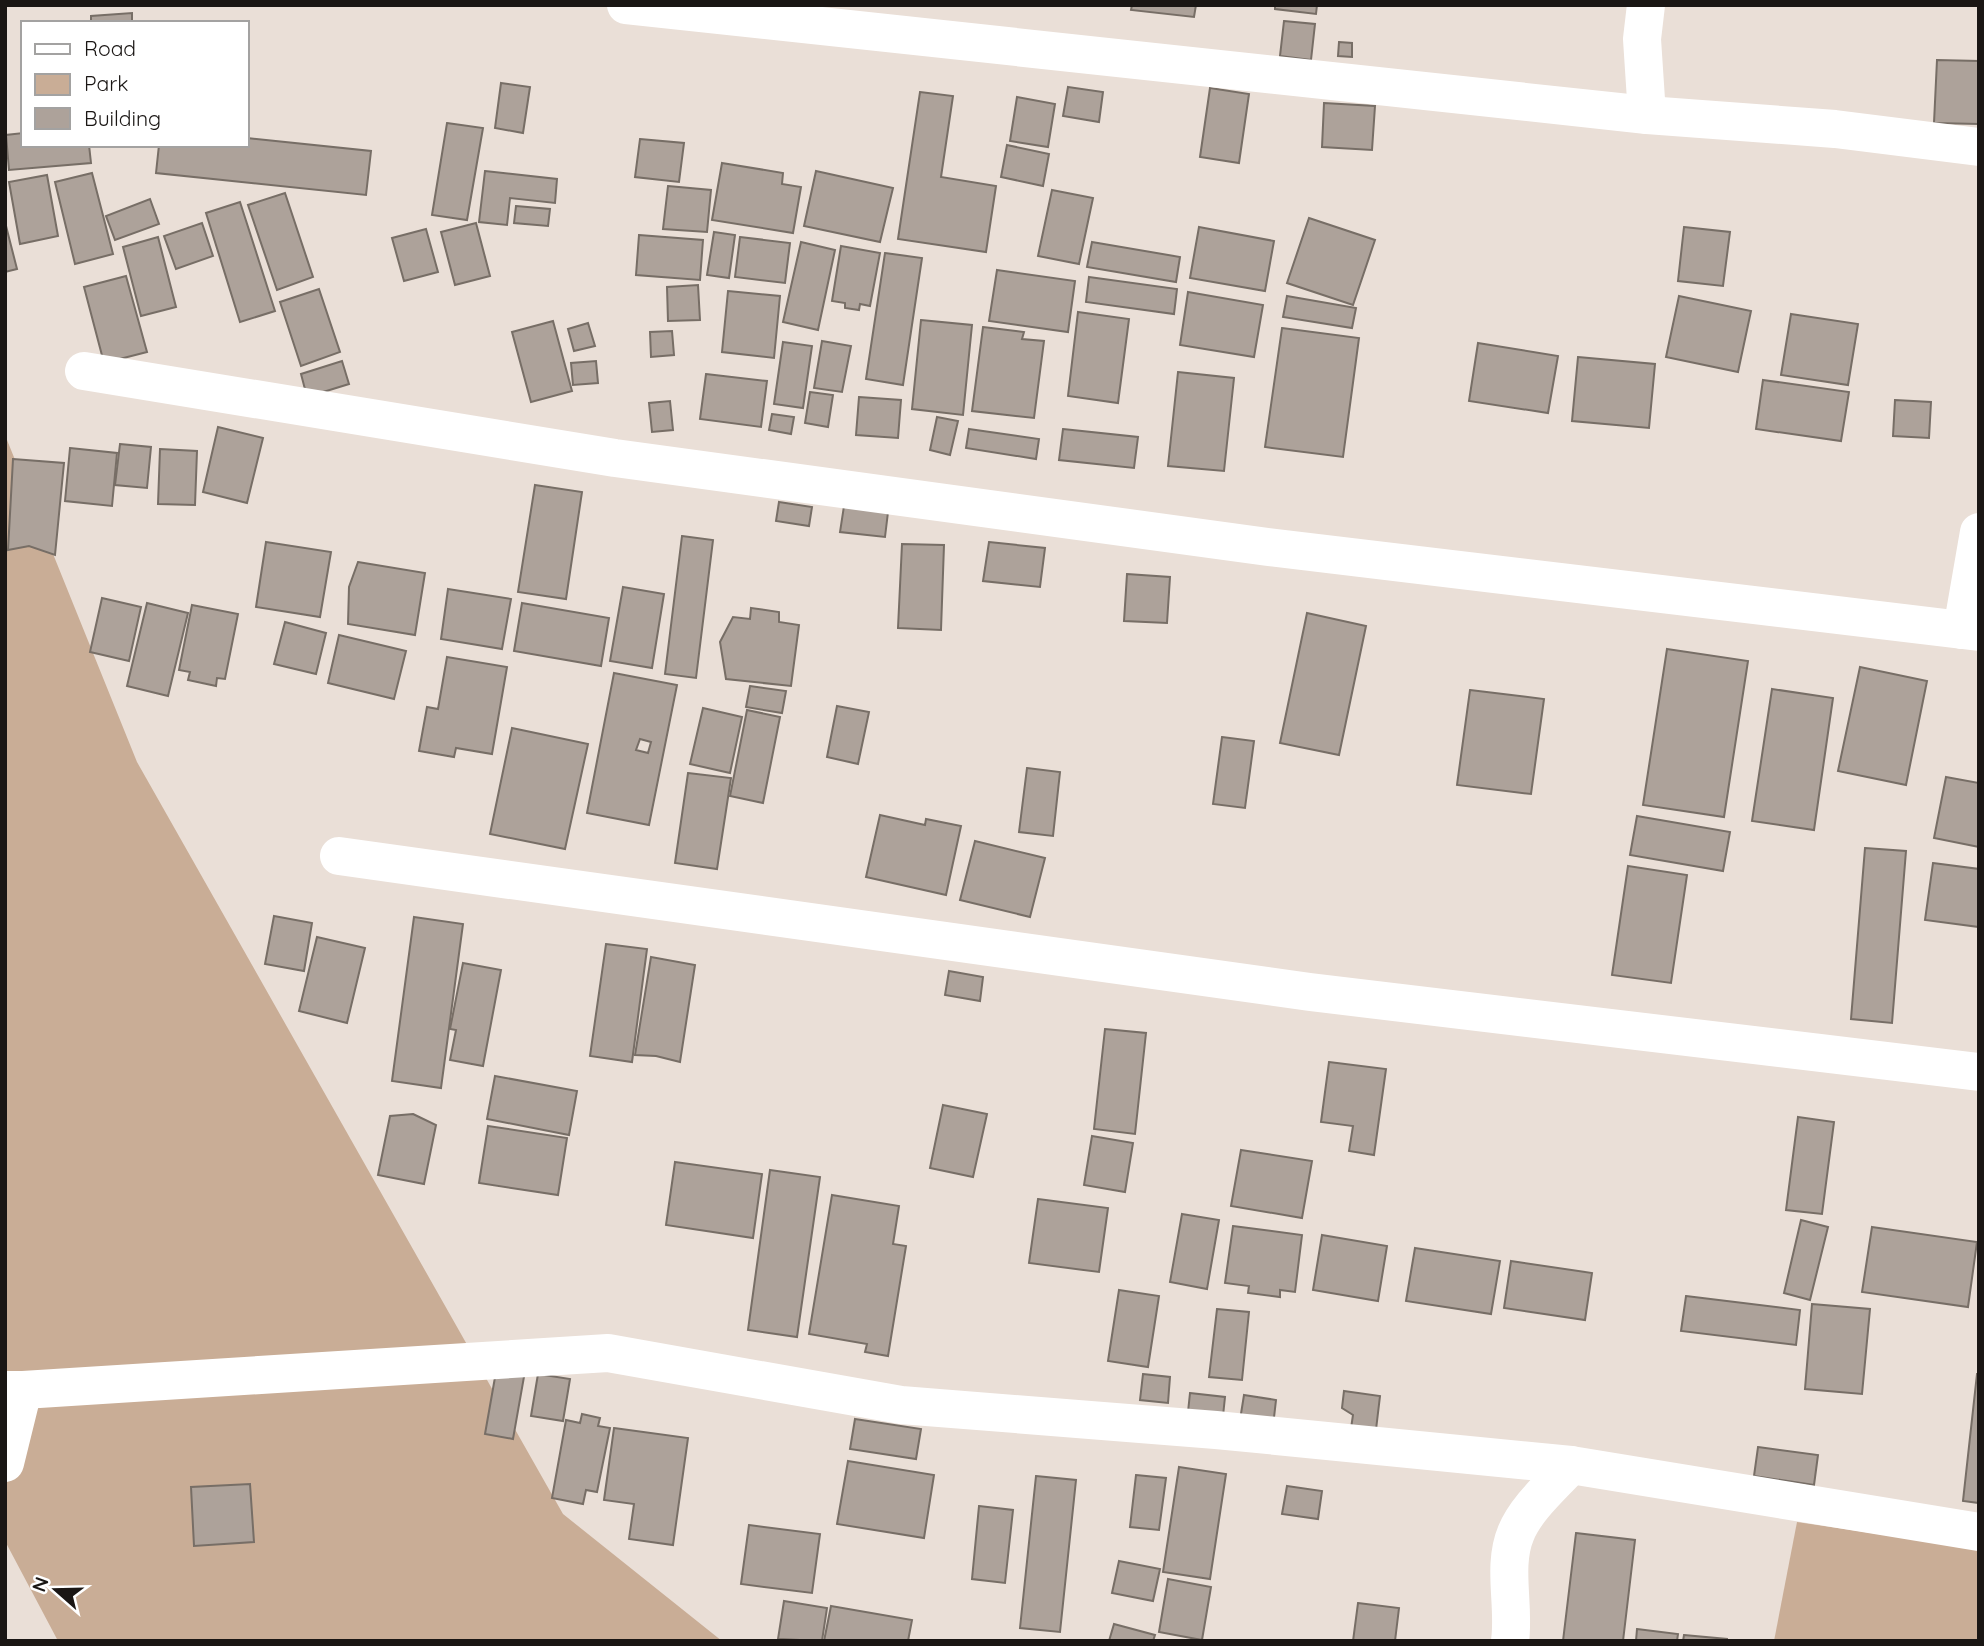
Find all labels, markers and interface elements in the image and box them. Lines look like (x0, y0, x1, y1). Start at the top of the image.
legend (21, 21, 248, 147)
text: Road (84, 35, 136, 61)
text: Park (84, 70, 128, 96)
text: Building (84, 105, 161, 131)
north arrow (21, 1555, 91, 1625)
text: N (26, 1574, 54, 1595)

